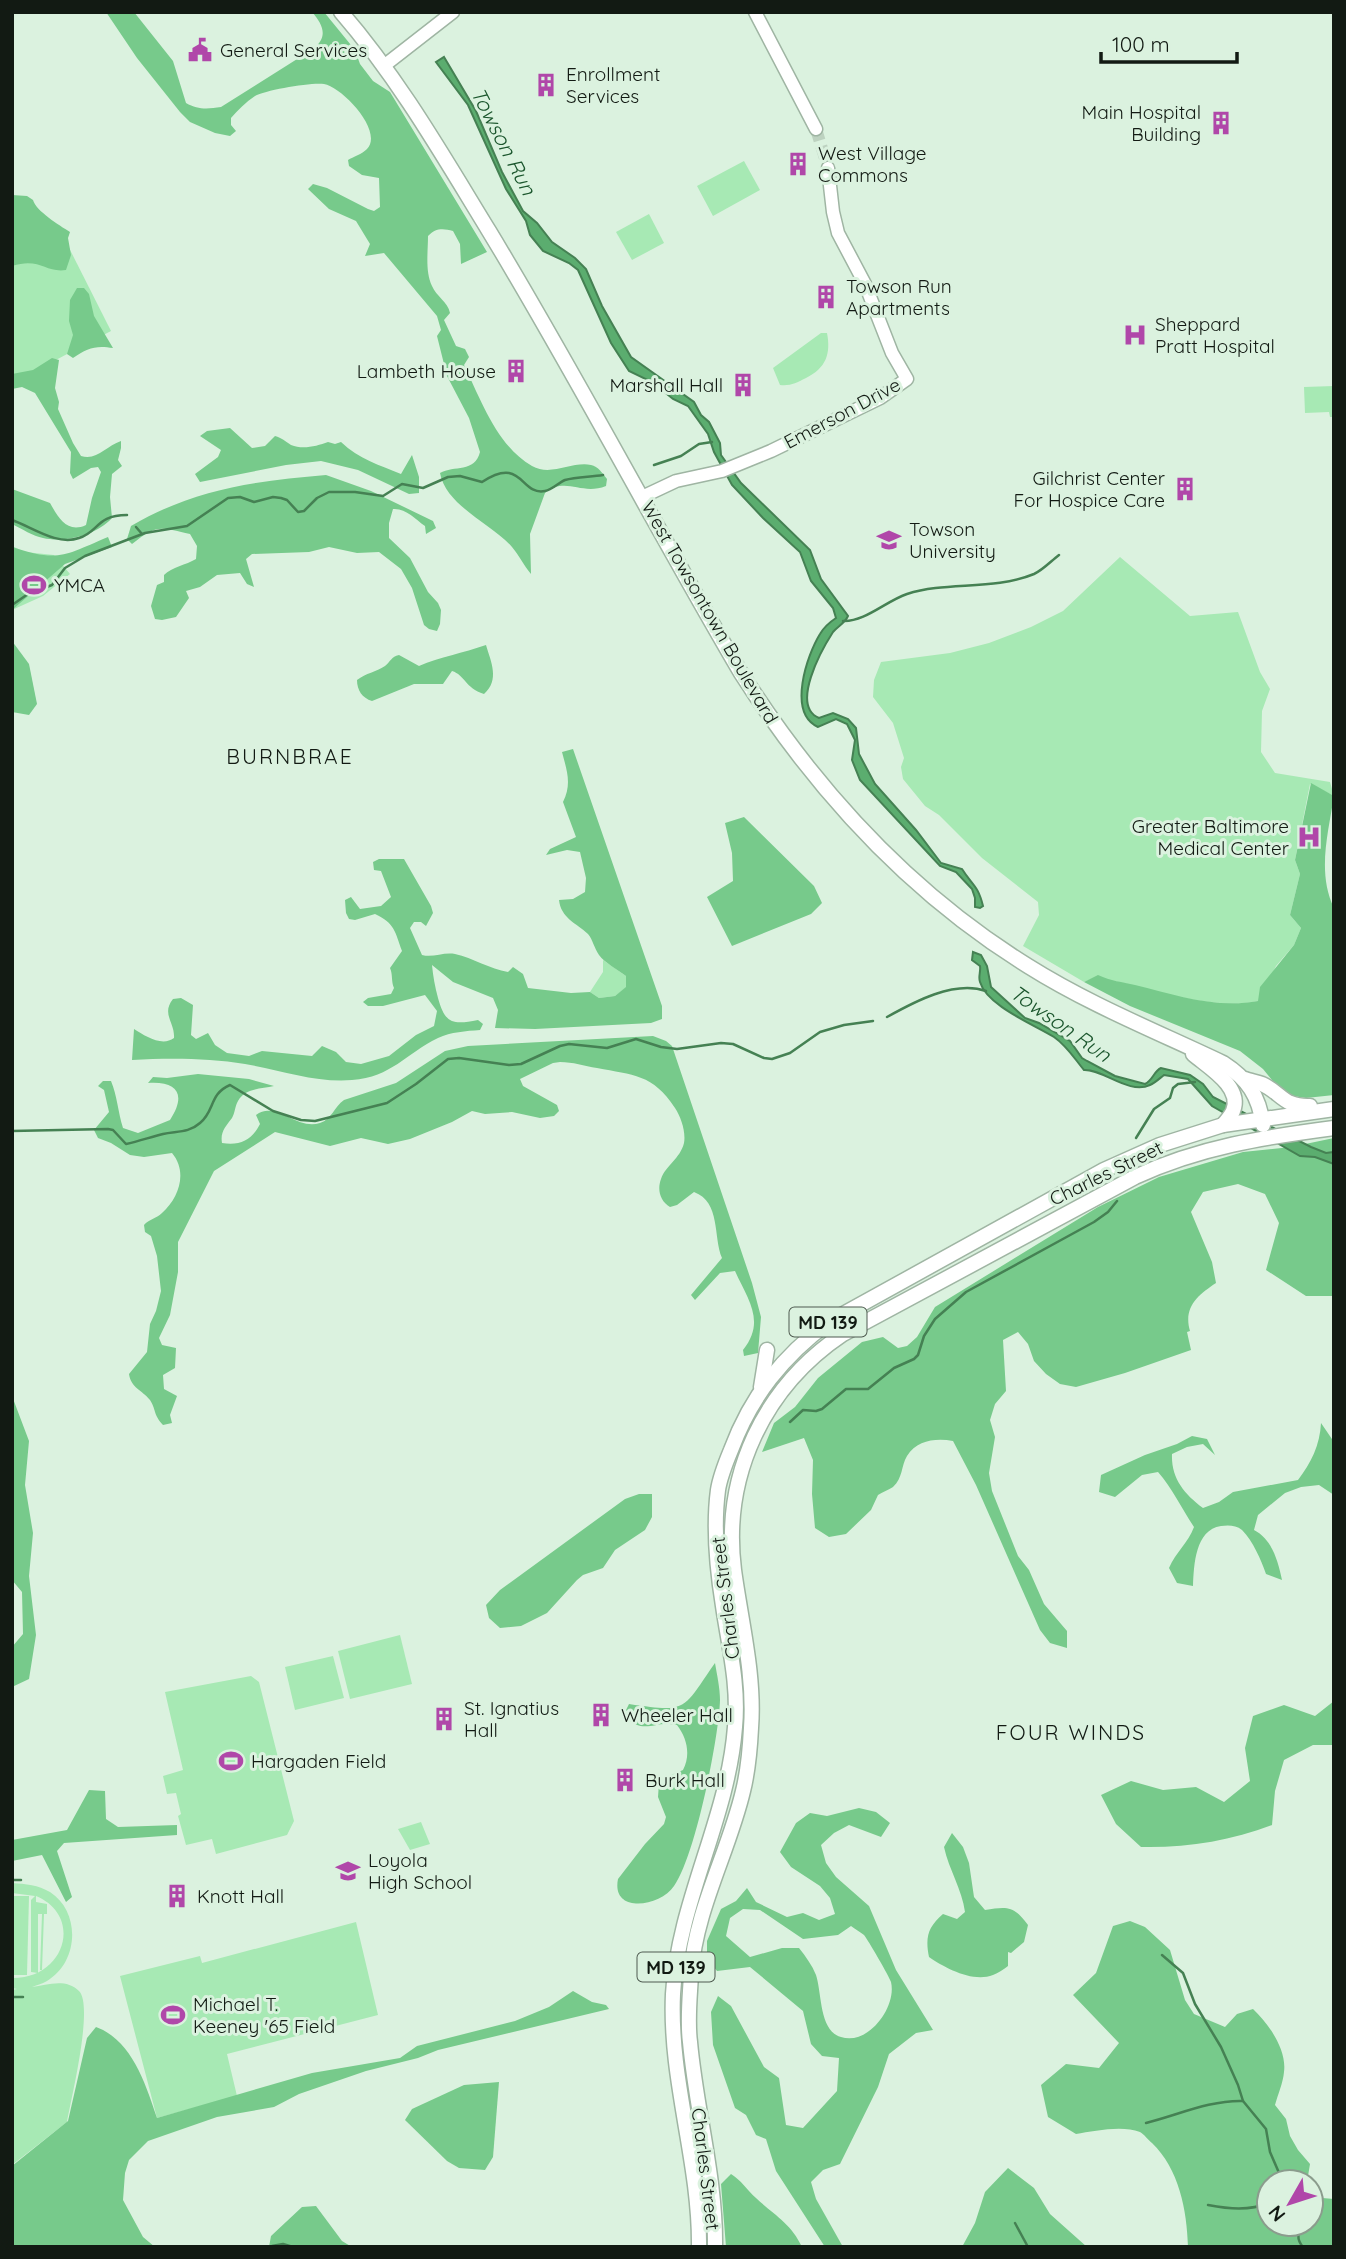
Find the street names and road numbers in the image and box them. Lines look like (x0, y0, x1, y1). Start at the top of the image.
street label: Emerson Drive (780, 372, 904, 454)
street label: West Towsontown Boulevard (636, 496, 784, 728)
street label: Charles Street (1045, 1135, 1167, 1211)
road number: MD 139 (790, 1308, 866, 1336)
street label: Charles Street (706, 1536, 744, 1660)
road number: MD 139 (638, 1952, 714, 1982)
street label: Charles Street (687, 2107, 725, 2231)

